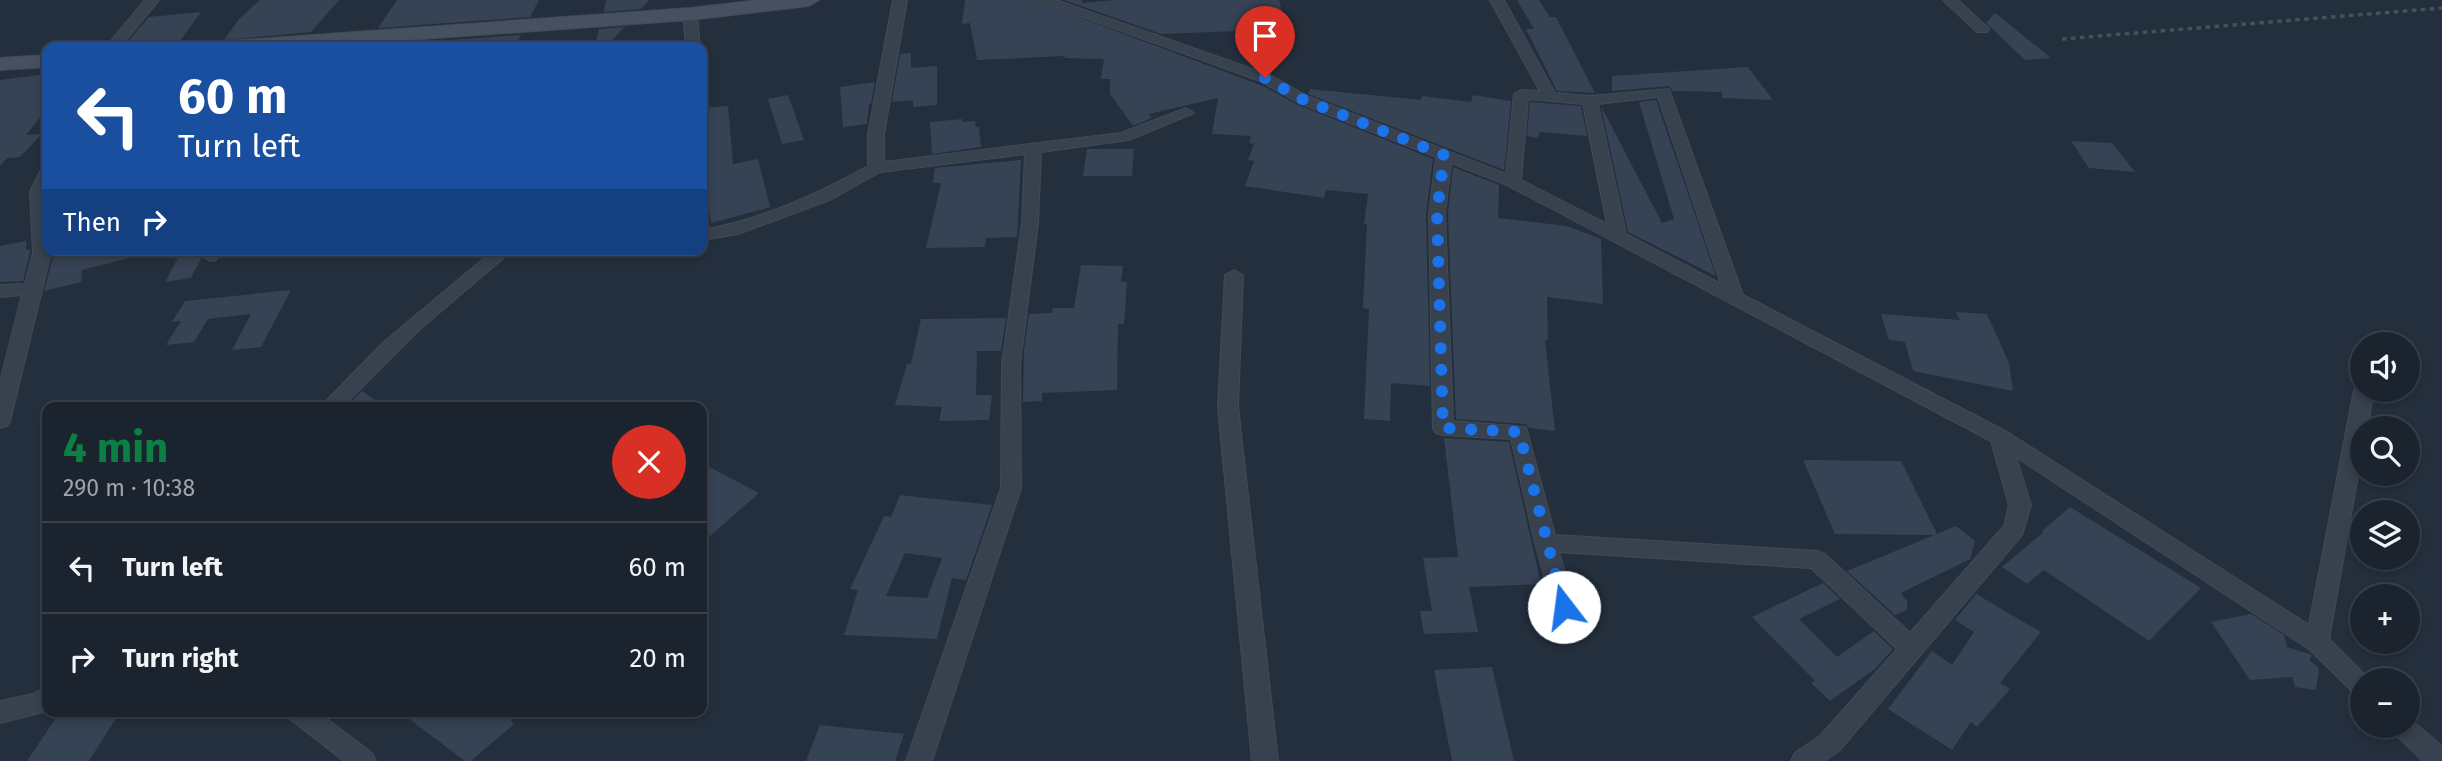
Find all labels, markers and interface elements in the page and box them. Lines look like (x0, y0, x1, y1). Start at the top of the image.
pin (1235, 6, 1295, 78)
icon: arrive (1246, 17, 1284, 55)
text: 60 m (178, 67, 287, 126)
icon: left (63, 70, 154, 161)
text: Turn left (178, 127, 300, 165)
icon: right (135, 203, 173, 241)
text: Then (63, 207, 121, 238)
map controls (2350, 332, 2420, 738)
button: sound (2350, 332, 2420, 402)
button: search (2350, 416, 2420, 486)
text: 4 min (63, 423, 168, 473)
button: close (612, 425, 686, 499)
text: 290 m · 10:38 (63, 474, 195, 502)
button: layers (2350, 500, 2420, 570)
icon: left (63, 549, 101, 587)
text: Turn left (122, 552, 223, 583)
text: 60 m (628, 552, 686, 583)
position arrow (1527, 570, 1601, 644)
button: + (2350, 584, 2420, 654)
icon: right (63, 640, 101, 678)
text: Turn right (122, 643, 239, 674)
text: 20 m (629, 643, 686, 674)
button: − (2350, 668, 2420, 738)

